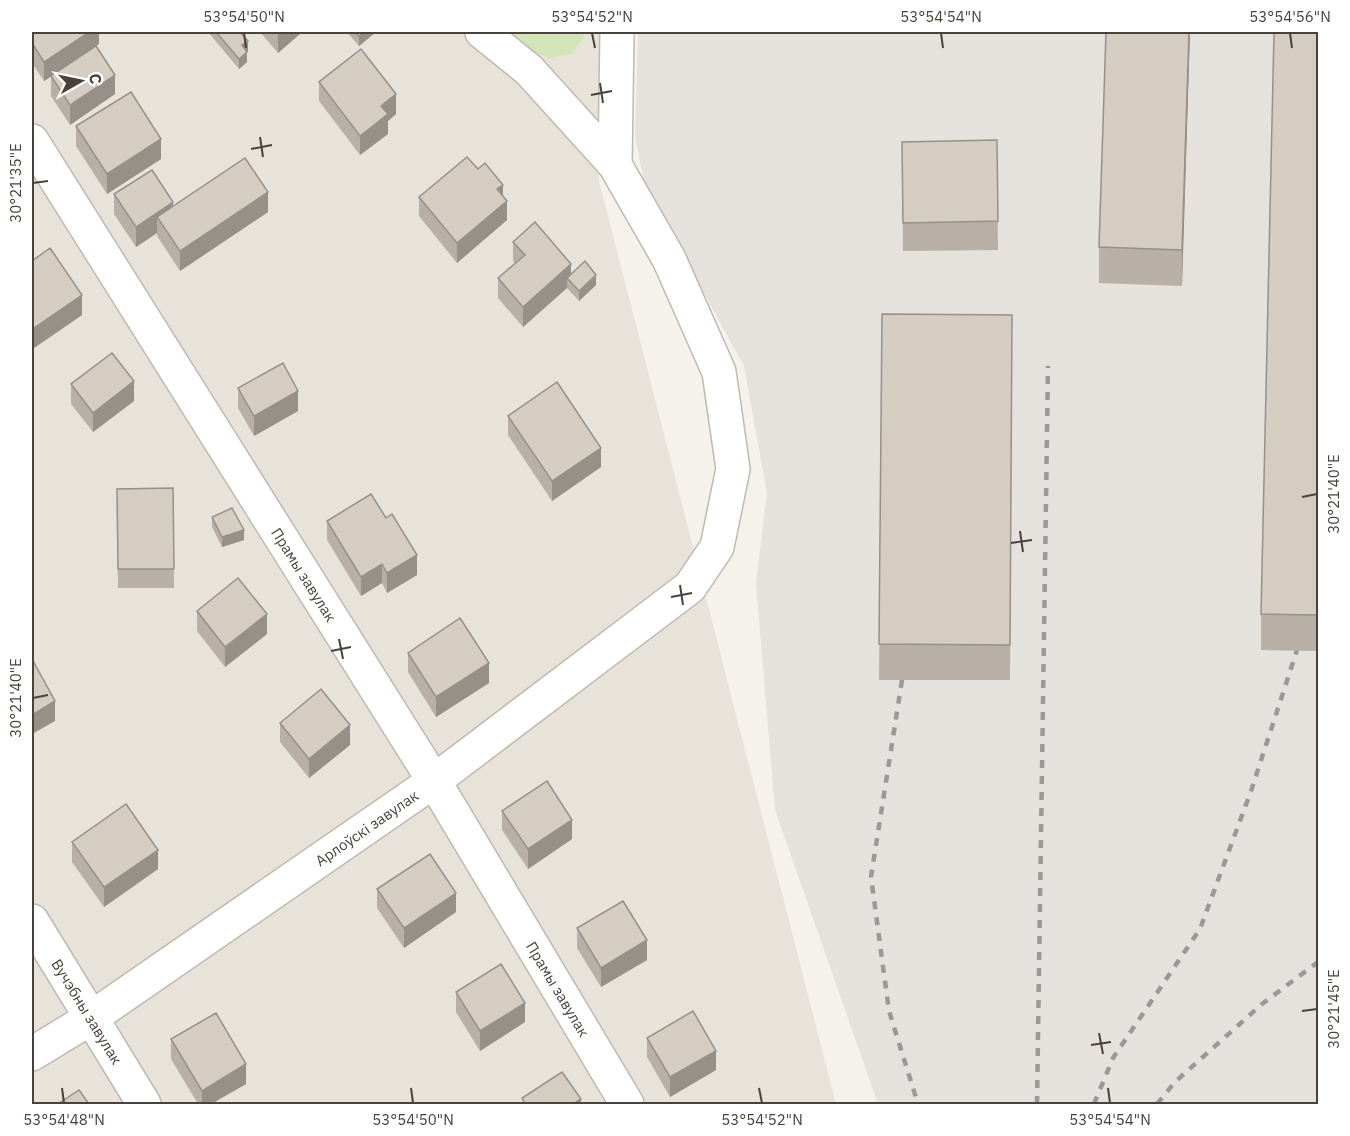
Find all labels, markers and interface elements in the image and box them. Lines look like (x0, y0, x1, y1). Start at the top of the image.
text: 53°54'50"N (203, 7, 285, 26)
text: 53°54'52"N (551, 7, 633, 26)
text: 53°54'54"N (900, 7, 982, 26)
text: 53°54'56"N (1249, 7, 1331, 26)
north arrow (51, 51, 111, 111)
text: С (85, 72, 107, 85)
text: 30°21'35"E (6, 143, 25, 223)
text: 30°21'40"E (1324, 454, 1343, 534)
street label: Прамы завулак (268, 524, 341, 625)
text: 30°21'40"E (6, 658, 25, 738)
street label: Арлоўскі завулак (311, 785, 422, 870)
street label: Прамы завулак (522, 938, 594, 1040)
street label: Вучэбны завулак (48, 955, 127, 1068)
text: 30°21'45"E (1324, 969, 1343, 1049)
text: 53°54'48"N (23, 1110, 105, 1129)
text: 53°54'50"N (372, 1110, 454, 1129)
text: 53°54'52"N (721, 1110, 803, 1129)
text: 53°54'54"N (1069, 1110, 1151, 1129)

